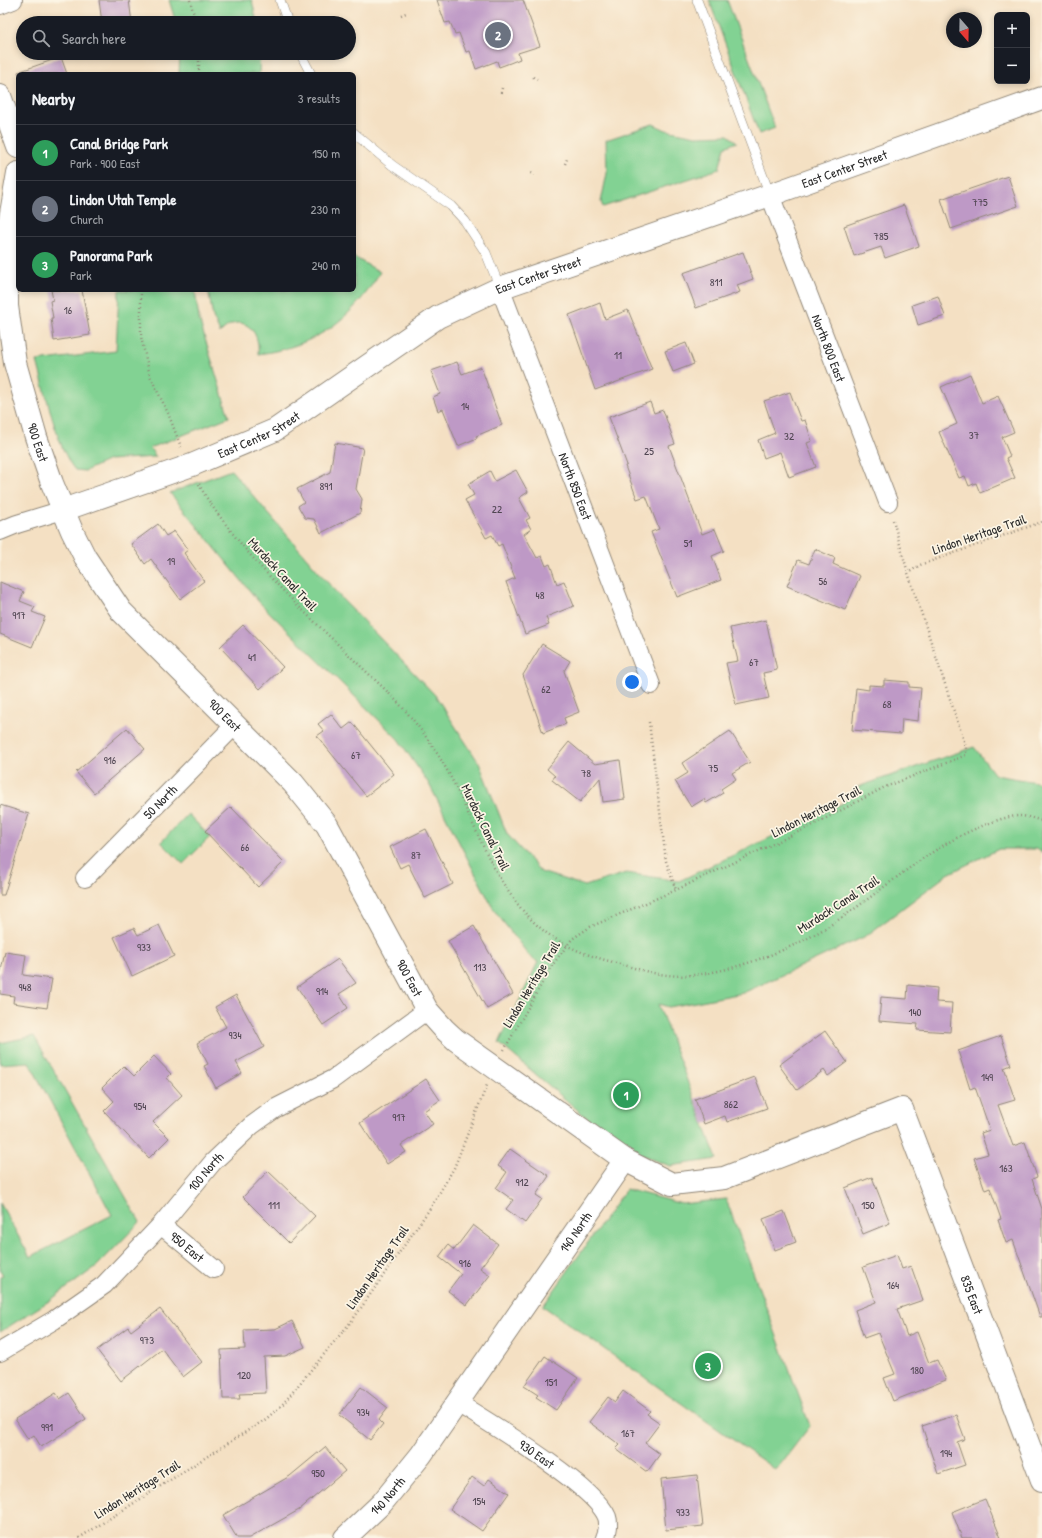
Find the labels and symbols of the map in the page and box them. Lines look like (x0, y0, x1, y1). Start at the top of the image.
north arrow (946, 12, 982, 48)
pin: 2 (485, 20, 511, 50)
street label: East Center Street (799, 145, 890, 192)
house number: 775 (972, 195, 988, 209)
house number: 785 (874, 229, 889, 243)
street label: East Center Street (492, 252, 584, 298)
house number: 811 (710, 275, 722, 289)
house number: 16 (64, 303, 73, 317)
street label: North 800 East (808, 312, 850, 385)
house number: 11 (614, 348, 622, 362)
house number: 14 (461, 399, 469, 413)
street label: East Center Street (215, 406, 304, 462)
street label: 900 East (23, 421, 53, 465)
house number: 37 (969, 428, 979, 442)
house number: 32 (784, 429, 794, 443)
house number: 25 (644, 444, 654, 458)
street label: North 850 East (554, 450, 596, 523)
house number: 891 (320, 479, 332, 493)
house number: 22 (492, 502, 502, 516)
street label: Lindon Heritage Trail (930, 509, 1029, 558)
street label: Murdock Canal Trail (244, 534, 322, 615)
house number: 51 (684, 536, 692, 550)
house number: 19 (167, 554, 175, 568)
house number: 56 (818, 574, 828, 588)
house number: 48 (536, 588, 545, 602)
house number: 917 (12, 608, 26, 622)
house number: 41 (248, 650, 256, 664)
house number: 67 (749, 655, 759, 669)
your location (622, 672, 642, 692)
house number: 62 (541, 682, 551, 696)
street label: 900 East (205, 695, 246, 736)
house number: 68 (882, 697, 892, 711)
house number: 67 (351, 748, 361, 762)
house number: 916 (104, 753, 117, 767)
house number: 75 (708, 761, 718, 775)
house number: 78 (581, 766, 591, 780)
street label: 50 North (139, 780, 181, 823)
street label: Lindon Heritage Trail (768, 780, 864, 841)
street label: Murdock Canal Trail (457, 781, 515, 874)
house number: 66 (241, 840, 250, 854)
house number: 87 (411, 848, 421, 862)
street label: Murdock Canal Trail (794, 871, 883, 937)
street label: Lindon Heritage Trail (498, 937, 564, 1031)
house number: 933 (137, 940, 151, 954)
street label: 900 East (392, 956, 427, 1000)
house number: 113 (474, 960, 487, 974)
house number: 948 (19, 980, 32, 994)
house number: 914 (316, 984, 328, 998)
house number: 140 (908, 1005, 922, 1019)
house number: 934 (228, 1028, 242, 1042)
house number: 149 (981, 1070, 993, 1084)
pin: 1 (613, 1080, 639, 1110)
house number: 862 (724, 1097, 738, 1111)
house number: 954 (134, 1099, 146, 1113)
house number: 917 (392, 1110, 406, 1124)
street label: 100 North (183, 1148, 228, 1195)
house number: 163 (999, 1161, 1013, 1175)
house number: 912 (515, 1175, 529, 1189)
house number: 111 (268, 1198, 280, 1212)
house number: 150 (861, 1198, 875, 1212)
street label: 140 North (555, 1208, 596, 1256)
street label: Lindon Heritage Trail (342, 1221, 413, 1312)
street label: 950 East (166, 1227, 208, 1267)
house number: 916 (459, 1256, 472, 1270)
street label: 835 East (957, 1273, 988, 1317)
house number: 164 (887, 1278, 899, 1292)
house number: 973 (140, 1333, 154, 1347)
pin: 3 (695, 1351, 721, 1381)
house number: 180 (910, 1363, 924, 1377)
house number: 120 (237, 1368, 251, 1382)
house number: 151 (545, 1375, 557, 1389)
house number: 934 (356, 1405, 370, 1419)
house number: 991 (41, 1420, 53, 1434)
house number: 167 (621, 1426, 635, 1440)
street label: 930 East (515, 1435, 559, 1473)
house number: 194 (940, 1446, 952, 1460)
street label: Lindon Heritage Trail (91, 1455, 184, 1523)
house number: 950 (311, 1466, 325, 1480)
street label: 140 North (366, 1472, 409, 1519)
house number: 154 (473, 1494, 485, 1508)
house number: 933 (676, 1505, 690, 1519)

